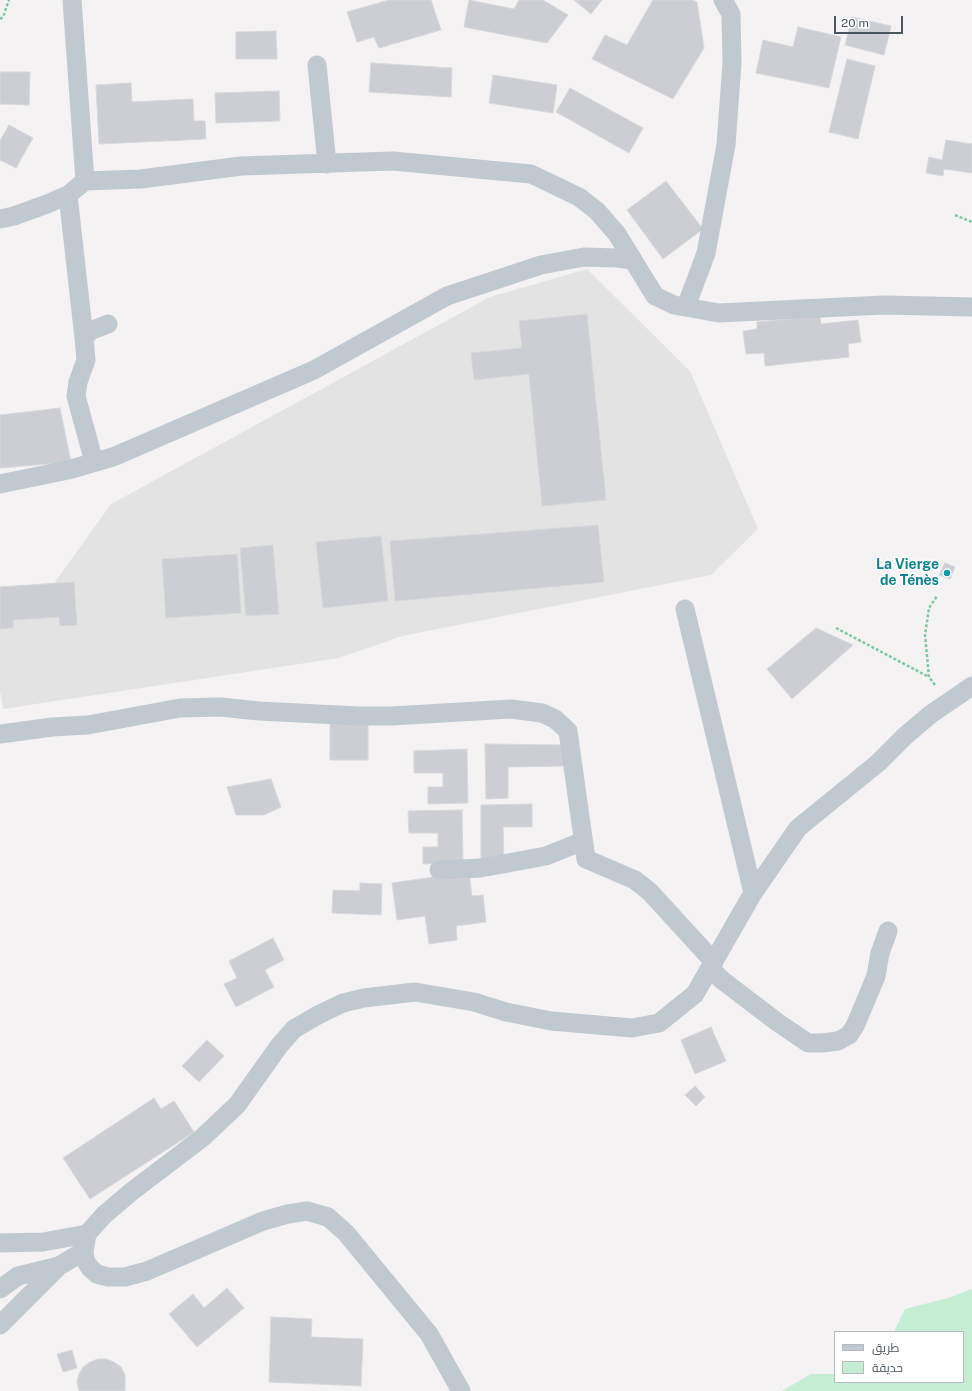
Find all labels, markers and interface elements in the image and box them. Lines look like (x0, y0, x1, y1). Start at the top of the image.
scale bar (836, 8, 905, 34)
text: 20 m (841, 16, 869, 30)
place label: La Vierge de Ténès (876, 557, 939, 590)
marker: La Vierge de Ténès (942, 568, 952, 578)
legend (834, 1331, 964, 1383)
text: طريق (872, 1341, 899, 1355)
text: حديقة (872, 1361, 903, 1375)

